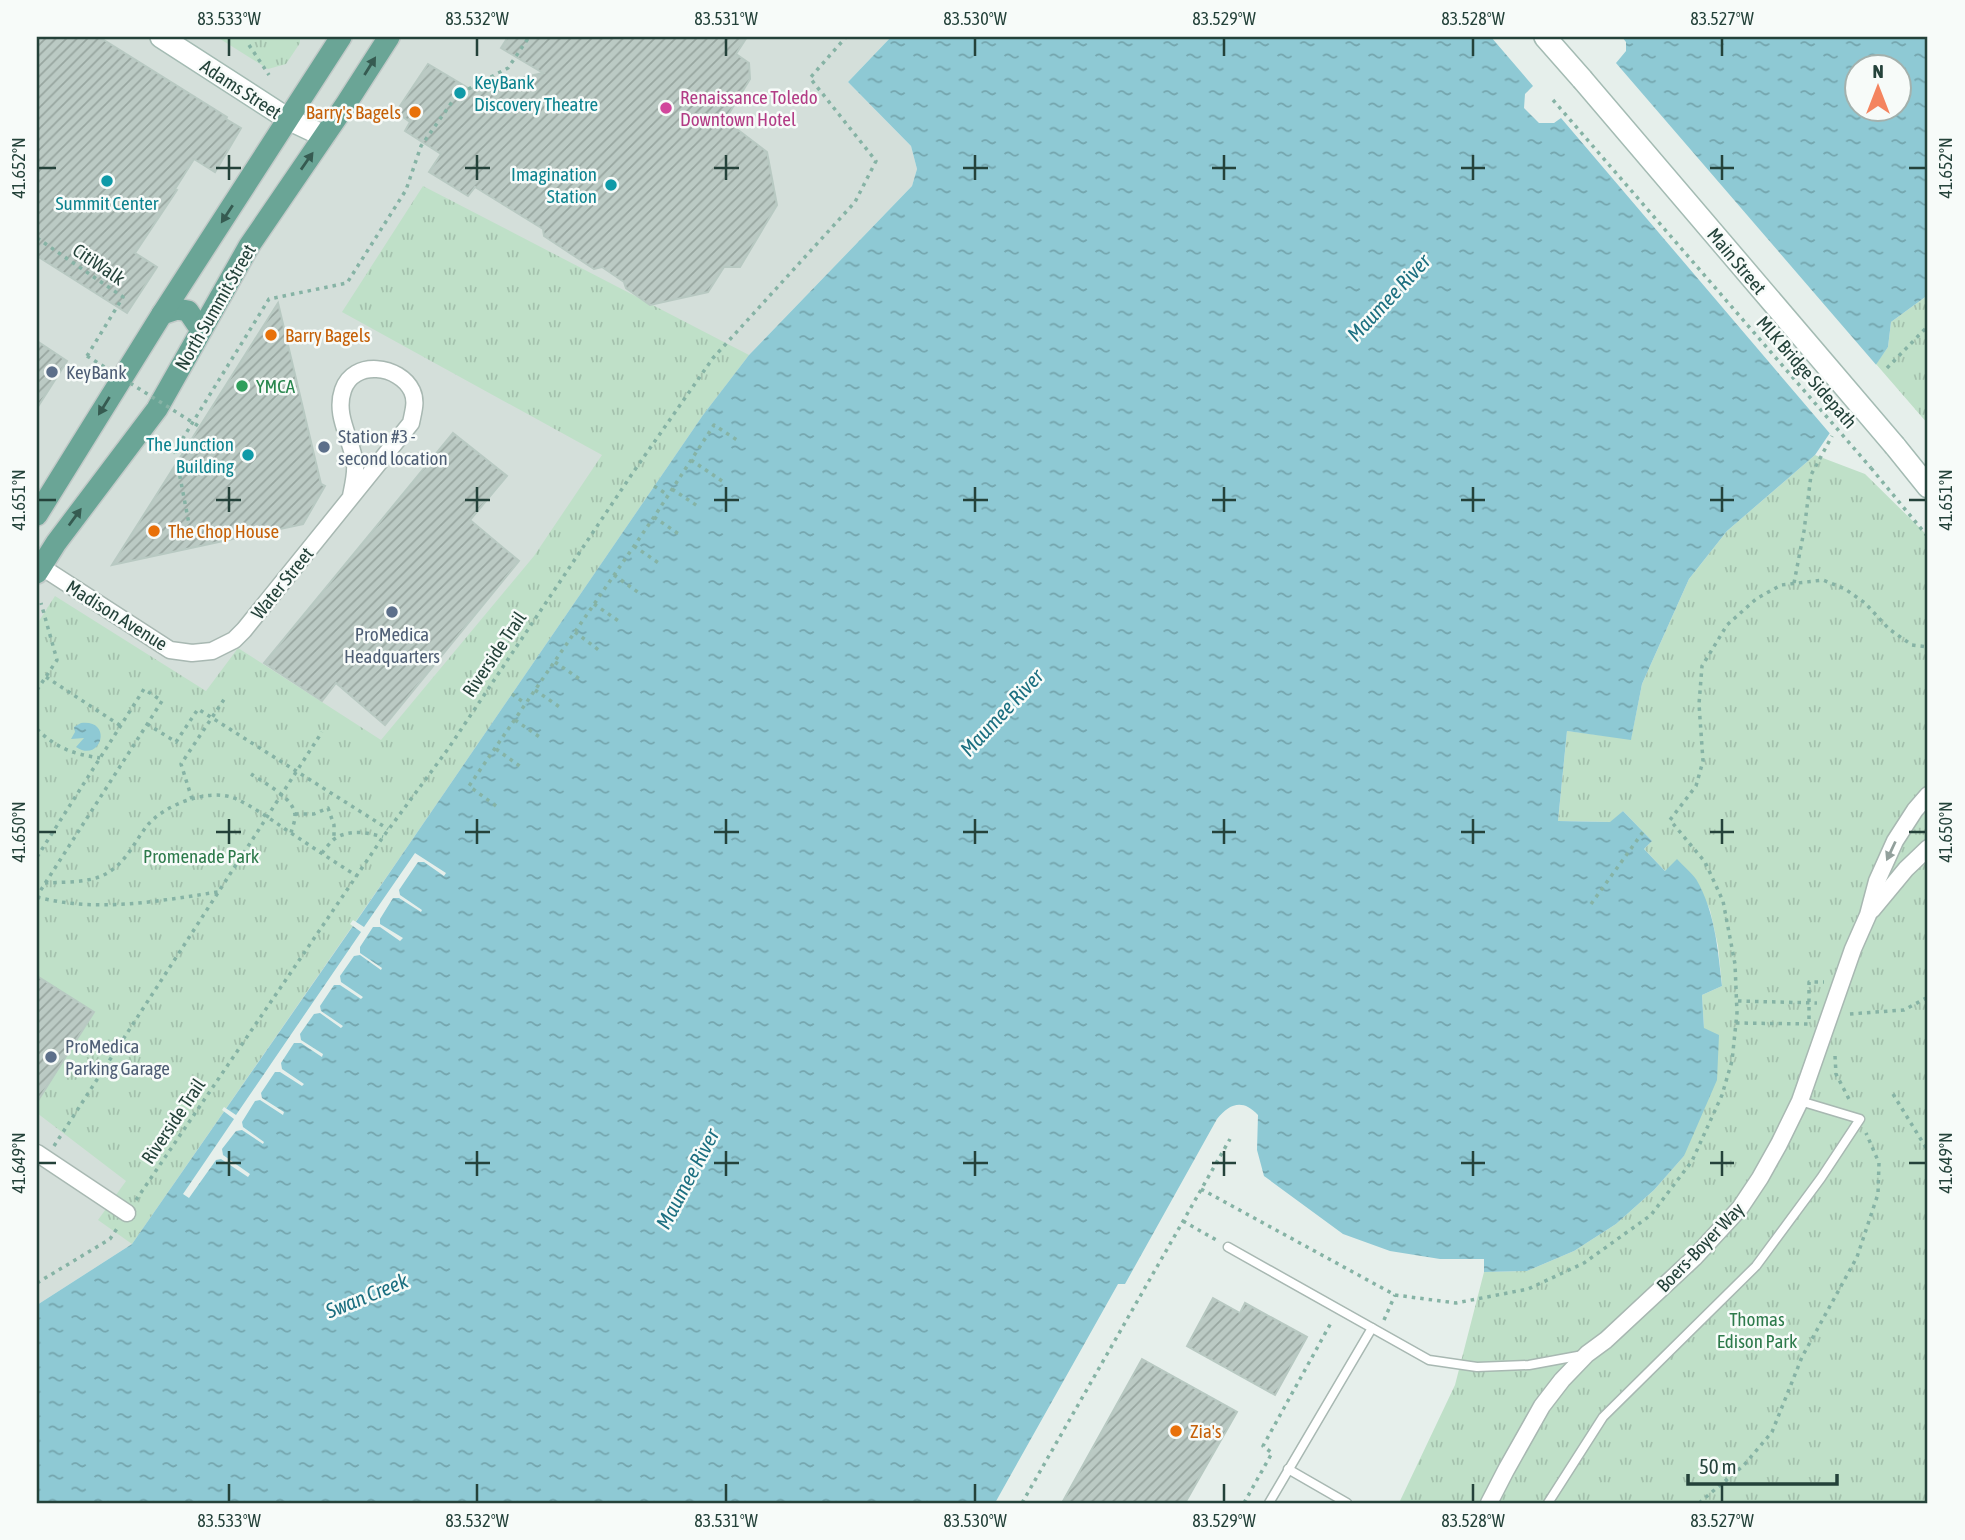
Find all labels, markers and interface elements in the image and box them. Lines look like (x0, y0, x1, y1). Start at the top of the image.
text: 83.533°W (197, 8, 261, 29)
text: 83.532°W (445, 8, 509, 29)
text: 83.531°W (694, 8, 758, 29)
text: 83.530°W (943, 8, 1007, 29)
text: 83.529°W (1192, 8, 1256, 29)
text: 83.528°W (1441, 8, 1505, 29)
text: 83.527°W (1690, 8, 1754, 29)
north arrow (1842, 52, 1912, 122)
street label: Adams Street (197, 55, 285, 123)
one-way arrow (364, 57, 377, 76)
text: N (1872, 60, 1884, 82)
place label: KeyBank Discovery Theatre (474, 71, 598, 115)
marker: KeyBank Discovery Theatre (452, 85, 468, 101)
place label: Renaissance Toledo Downtown Hotel (680, 86, 818, 130)
marker: Renaissance Toledo Downtown Hotel (658, 100, 674, 116)
place label: Barry's Bagels (306, 101, 401, 123)
marker: Barry's Bagels (407, 104, 423, 120)
text: 41.652°N (8, 137, 29, 199)
text: 41.652°N (1935, 137, 1956, 199)
one-way arrow (299, 152, 313, 170)
place label: Imagination Station (511, 163, 597, 207)
marker: Summit Center (99, 173, 115, 189)
marker: Imagination Station (603, 177, 619, 193)
place label: Summit Center (56, 192, 159, 214)
one-way arrow (220, 205, 233, 224)
street label: Main Street (1703, 223, 1771, 299)
street label: CitiWalk (69, 239, 130, 290)
street label: North Summit Street (170, 240, 260, 374)
water label: Maumee River (1342, 248, 1435, 346)
street label: MLK Bridge Sidepath (1752, 311, 1862, 433)
place label: Barry Bagels (285, 324, 371, 346)
marker: Barry Bagels (263, 327, 279, 343)
place label: KeyBank (66, 361, 127, 383)
marker: KeyBank (44, 364, 60, 380)
place label: YMCA (256, 375, 296, 397)
marker: YMCA (234, 378, 250, 394)
one-way arrow (97, 397, 111, 415)
place label: Station #3 - second location (338, 425, 448, 469)
place label: The Junction Building (146, 433, 235, 477)
marker: Station #3 - second location (316, 439, 332, 455)
marker: The Junction Building (240, 447, 256, 463)
text: 41.651°N (8, 469, 29, 531)
text: 41.651°N (1935, 469, 1956, 531)
one-way arrow (68, 507, 82, 526)
place label: The Chop House (168, 520, 279, 542)
marker: The Chop House (146, 523, 162, 539)
street label: Water Street (246, 543, 318, 623)
street label: Madison Avenue (62, 575, 172, 655)
marker: ProMedica Headquarters (384, 604, 400, 620)
street label: Riverside Trail (458, 607, 530, 701)
place label: ProMedica Headquarters (344, 623, 440, 667)
water label: Maumee River (955, 663, 1048, 761)
text: 41.650°N (8, 801, 29, 863)
text: 41.650°N (1935, 801, 1956, 863)
one-way arrow (1885, 841, 1897, 861)
park label: Promenade Park (143, 845, 260, 867)
place label: ProMedica Parking Garage (65, 1035, 170, 1079)
marker: ProMedica Parking Garage (43, 1049, 59, 1065)
street label: Riverside Trail (137, 1074, 209, 1168)
water label: Maumee River (651, 1124, 724, 1233)
text: 41.649°N (8, 1132, 29, 1194)
text: 41.649°N (1935, 1132, 1956, 1194)
street label: Boers-Boyer Way (1652, 1198, 1748, 1296)
water label: Swan Creek (321, 1267, 412, 1323)
park label: Thomas Edison Park (1717, 1308, 1798, 1352)
place label: Zia's (1190, 1420, 1222, 1442)
marker: Zia's (1168, 1423, 1184, 1439)
scale bar (1688, 1442, 1837, 1486)
text: 50 m (1699, 1454, 1737, 1478)
text: 83.533°W (197, 1510, 261, 1531)
text: 83.532°W (445, 1510, 509, 1531)
text: 83.531°W (694, 1510, 758, 1531)
text: 83.530°W (943, 1510, 1007, 1531)
text: 83.529°W (1192, 1510, 1256, 1531)
text: 83.528°W (1441, 1510, 1505, 1531)
text: 83.527°W (1690, 1510, 1754, 1531)

